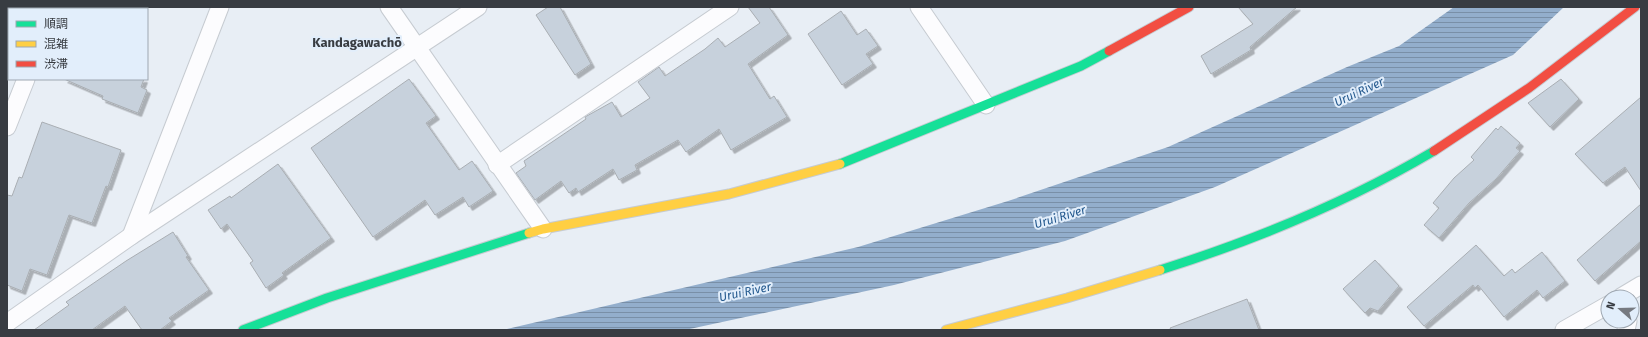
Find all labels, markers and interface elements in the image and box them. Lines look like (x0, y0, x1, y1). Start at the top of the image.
legend (8, 8, 148, 80)
text: 順調 (44, 17, 68, 31)
district label: Kandagawachō (312, 35, 402, 50)
text: 混雑 (44, 37, 68, 51)
text: 渋滞 (44, 57, 68, 71)
water label: Urui River (1332, 74, 1386, 110)
water label: Urui River (1033, 202, 1088, 231)
water label: Urui River (718, 280, 773, 304)
north arrow (1600, 289, 1640, 329)
text: N (1604, 300, 1618, 311)

